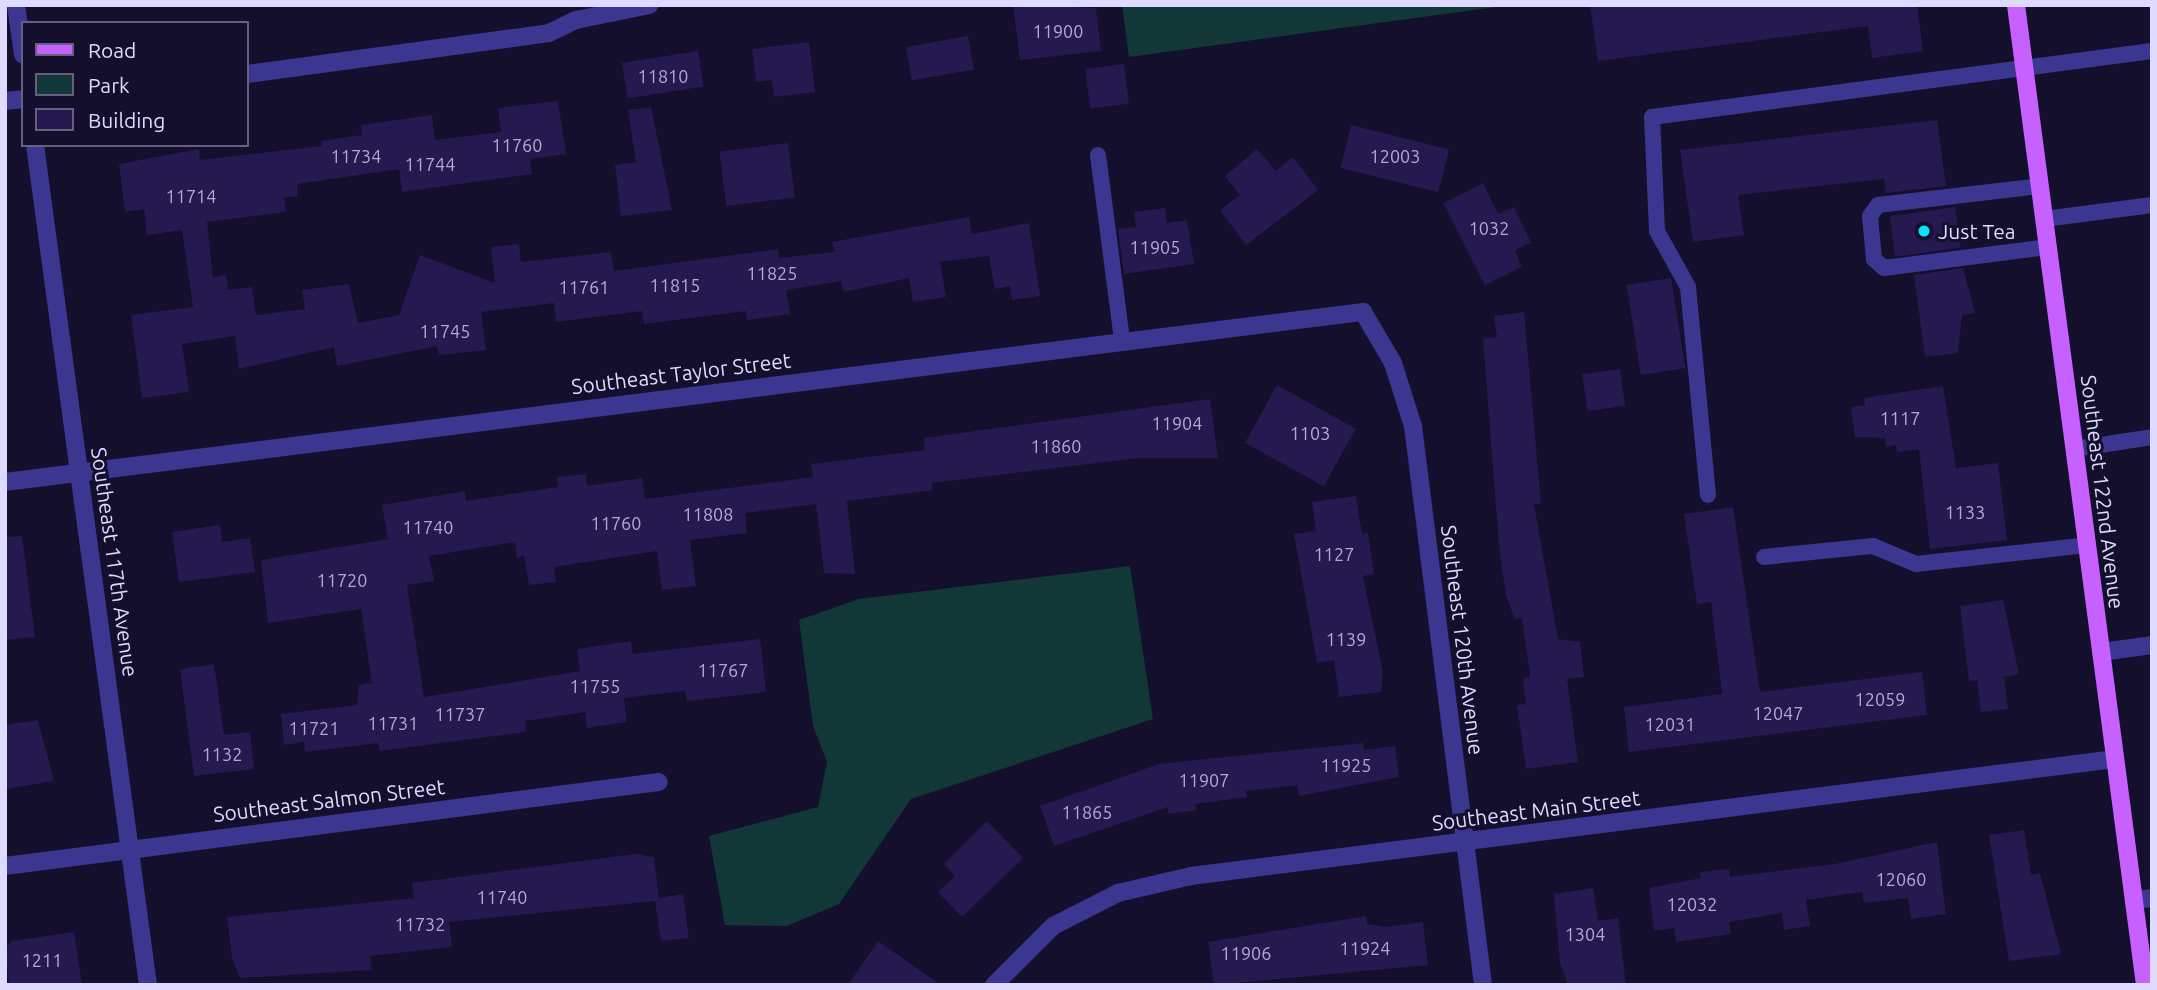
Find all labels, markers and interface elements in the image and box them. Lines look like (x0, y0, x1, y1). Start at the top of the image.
house number: 11900 (1033, 20, 1083, 42)
legend (21, 21, 248, 147)
text: Road (88, 38, 136, 62)
house number: 11810 (638, 65, 688, 87)
text: Park (88, 73, 130, 97)
text: Building (88, 108, 165, 132)
house number: 11760 (492, 134, 542, 156)
house number: 11734 (331, 145, 381, 167)
house number: 12003 (1370, 145, 1420, 167)
house number: 11744 (405, 153, 455, 175)
house number: 11714 (166, 185, 216, 207)
house number: 1032 (1469, 217, 1509, 239)
place label: Just Tea (1938, 218, 2016, 244)
marker: Just Tea (1916, 223, 1932, 239)
house number: 11905 (1130, 236, 1180, 258)
house number: 11825 (747, 262, 797, 284)
house number: 11815 (650, 274, 700, 296)
house number: 11761 (559, 276, 609, 298)
house number: 11745 (420, 320, 470, 342)
street label: Southeast Taylor Street (570, 347, 792, 399)
street label: Southeast 122nd Avenue (2076, 374, 2130, 610)
house number: 1117 (1880, 407, 1920, 429)
house number: 11904 (1152, 412, 1202, 434)
house number: 1103 (1290, 422, 1330, 444)
house number: 11860 (1031, 435, 1081, 457)
street label: Southeast 117th Avenue (86, 446, 144, 678)
house number: 1133 (1945, 501, 1985, 523)
house number: 11808 (683, 503, 733, 525)
house number: 11760 (591, 512, 641, 534)
house number: 11740 (403, 516, 453, 538)
street label: Southeast 120th Avenue (1436, 524, 1490, 756)
house number: 1127 (1314, 543, 1354, 565)
house number: 11720 (317, 569, 367, 591)
house number: 1139 (1326, 628, 1366, 650)
house number: 11767 (698, 659, 748, 681)
house number: 11755 (570, 675, 620, 697)
house number: 12059 (1855, 688, 1905, 710)
house number: 12047 (1753, 702, 1803, 724)
house number: 11737 (435, 703, 485, 725)
house number: 11731 (368, 712, 418, 734)
house number: 12031 (1645, 713, 1695, 735)
house number: 11721 (289, 717, 339, 739)
house number: 1132 (202, 743, 242, 765)
house number: 11925 (1321, 754, 1371, 776)
house number: 11907 (1179, 769, 1229, 791)
street label: Southeast Salmon Street (212, 773, 446, 827)
street label: Southeast Main Street (1430, 785, 1642, 835)
house number: 11865 (1062, 801, 1112, 823)
house number: 12060 (1876, 868, 1926, 890)
house number: 11740 (477, 886, 527, 908)
house number: 12032 (1667, 893, 1717, 915)
house number: 11732 (395, 913, 445, 935)
house number: 1304 (1565, 923, 1605, 945)
house number: 11924 (1340, 937, 1390, 959)
house number: 11906 (1221, 942, 1271, 964)
house number: 1211 (22, 949, 62, 971)

